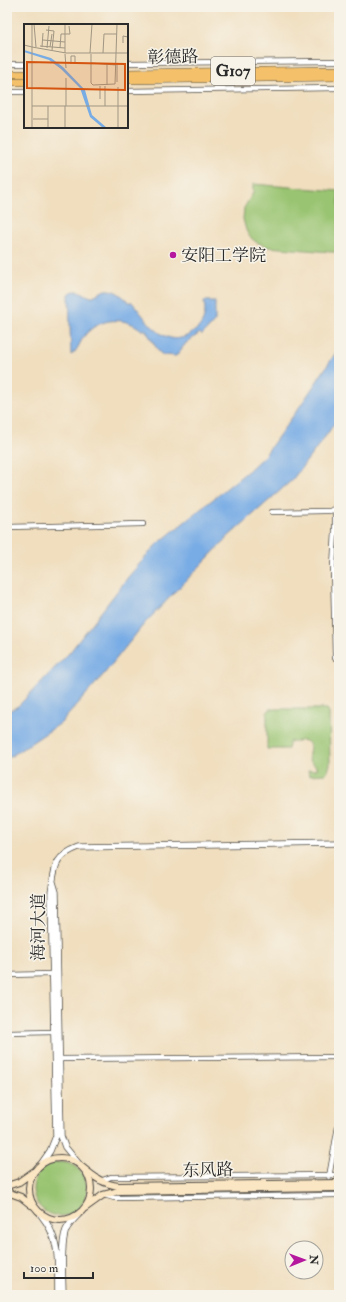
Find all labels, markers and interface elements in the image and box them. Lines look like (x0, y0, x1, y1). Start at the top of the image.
inset map (24, 24, 128, 128)
street label: 彰德路 (147, 46, 199, 68)
road number: G107 (211, 57, 255, 85)
place label: 安阳工学院 (181, 245, 266, 266)
marker: 安阳工学院 (168, 250, 178, 260)
street label: 海河大道 (28, 893, 49, 961)
street label: 东风路 (182, 1159, 234, 1181)
north arrow (284, 1240, 324, 1280)
scale bar (24, 1254, 93, 1280)
text: N (307, 1254, 320, 1266)
text: 100 m (30, 1261, 59, 1276)

